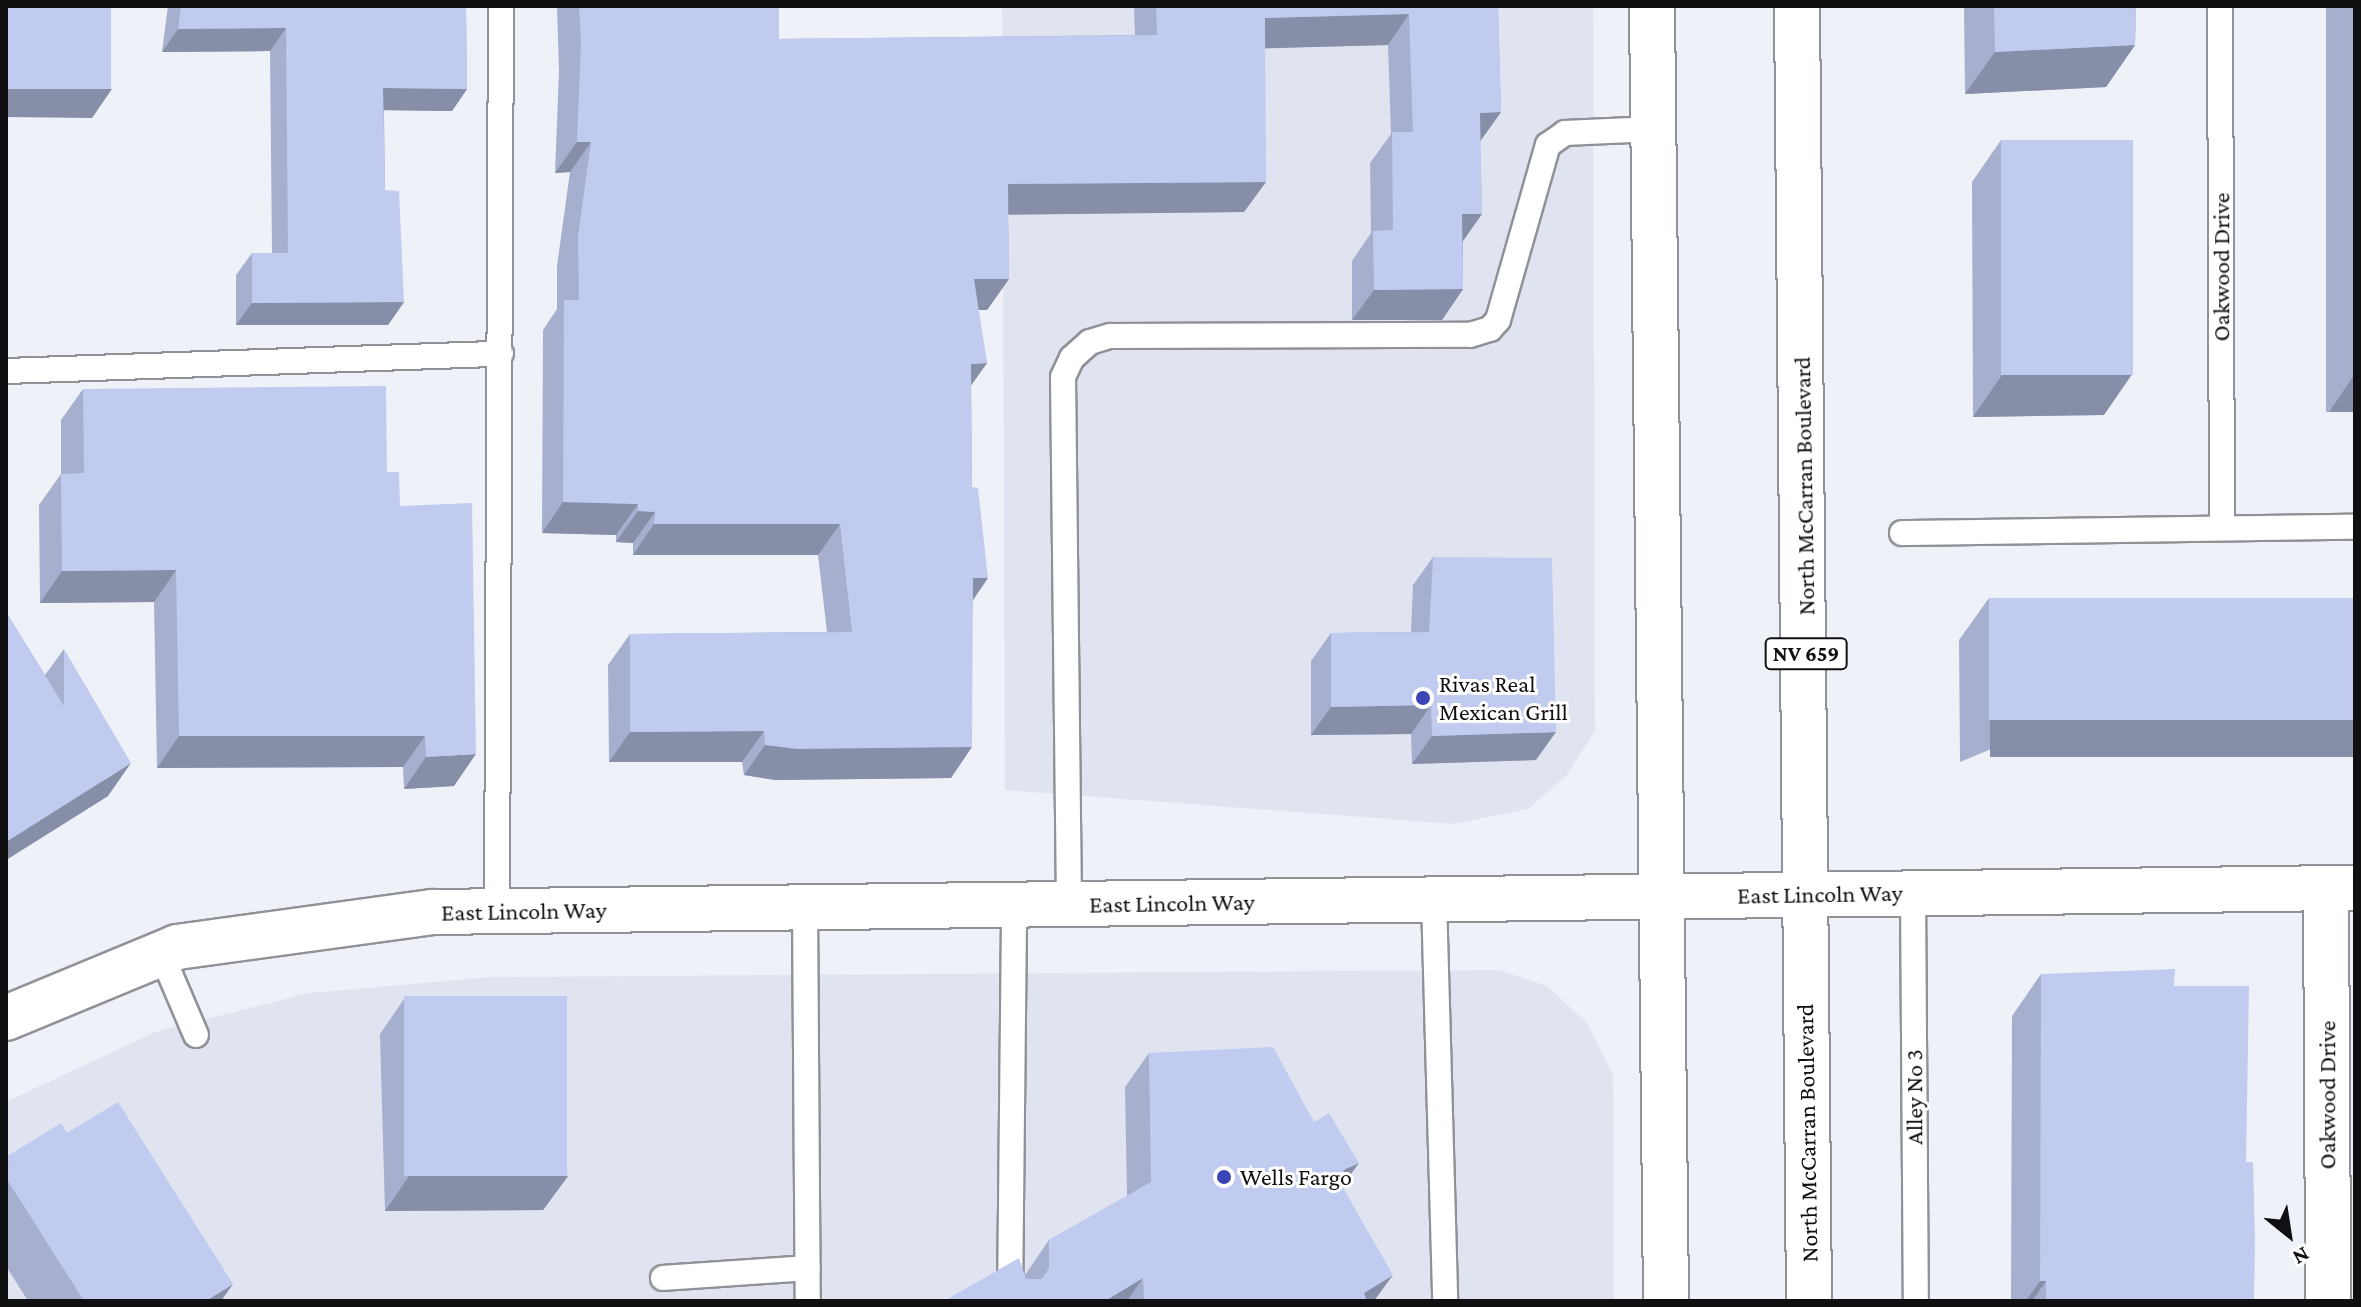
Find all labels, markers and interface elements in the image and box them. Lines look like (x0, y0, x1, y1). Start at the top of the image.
street label: Oakwood Drive (2207, 193, 2235, 341)
street label: North McCarran Boulevard (1787, 356, 1821, 616)
road number: NV 659 (1764, 636, 1848, 672)
place label: Rivas Real Mexican Grill (1439, 670, 1568, 726)
marker: Rivas Real Mexican Grill (1414, 689, 1432, 707)
street label: East Lincoln Way (1737, 878, 1903, 910)
street label: East Lincoln Way (1089, 887, 1255, 919)
street label: East Lincoln Way (441, 895, 607, 927)
street label: North McCarran Boulevard (1790, 1003, 1824, 1263)
street label: Oakwood Drive (2313, 1021, 2341, 1169)
street label: Alley No 3 (1900, 1049, 1928, 1145)
place label: Wells Fargo (1240, 1163, 1352, 1191)
marker: Wells Fargo (1215, 1168, 1233, 1186)
north arrow (2249, 1195, 2329, 1275)
text: N (2289, 1242, 2314, 1271)

